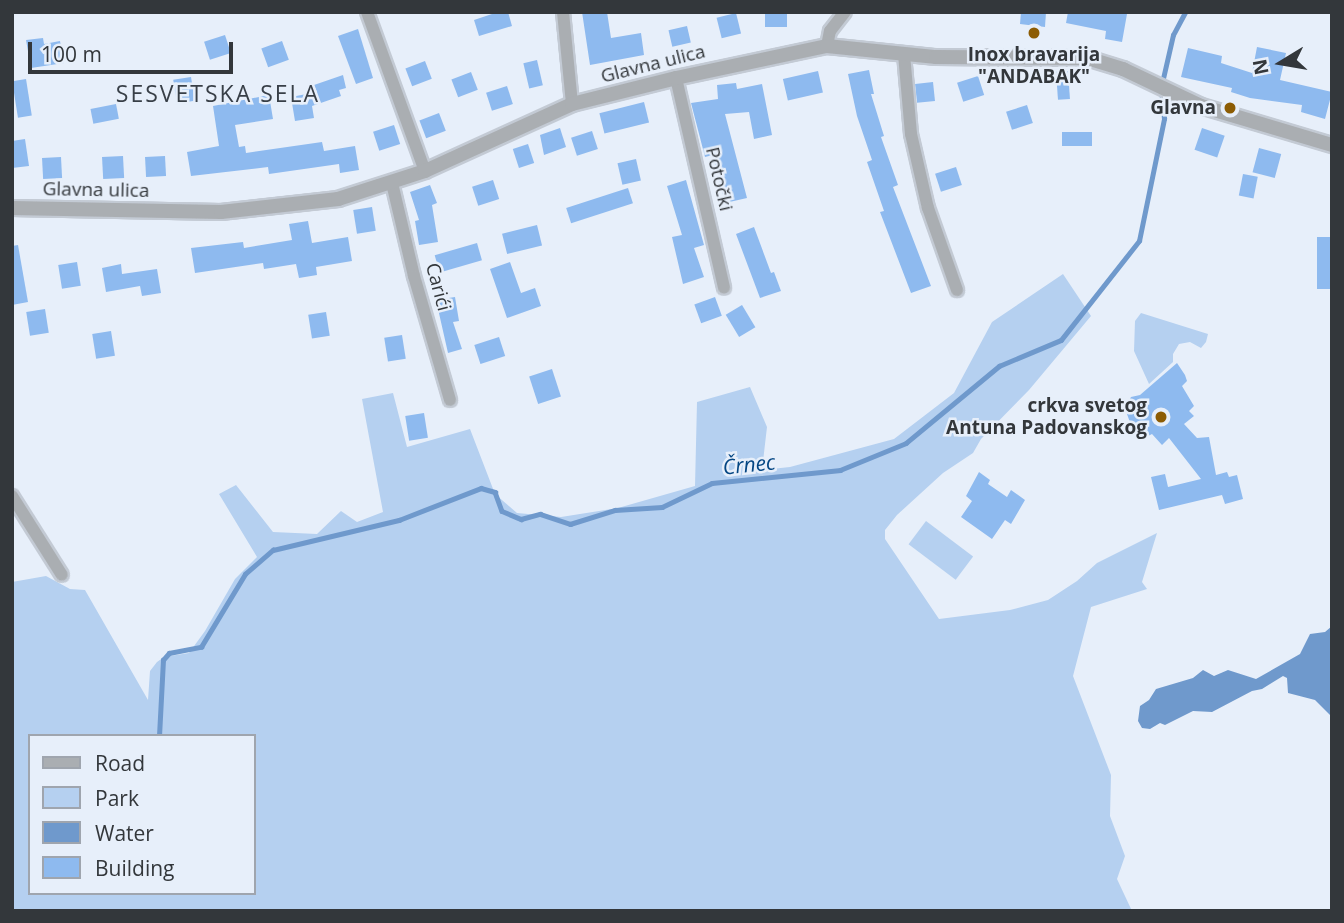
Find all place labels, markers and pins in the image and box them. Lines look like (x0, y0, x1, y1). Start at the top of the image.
marker: Inox bravarija "ANDABAK" (1026, 25, 1042, 41)
place label: Inox bravarija "ANDABAK" (968, 44, 1100, 88)
place label: Glavna (1150, 97, 1216, 119)
marker: Glavna (1222, 100, 1238, 116)
place label: crkva svetog Antuna Padovanskog (946, 395, 1147, 439)
marker: crkva svetog Antuna Padovanskog (1153, 409, 1169, 425)

